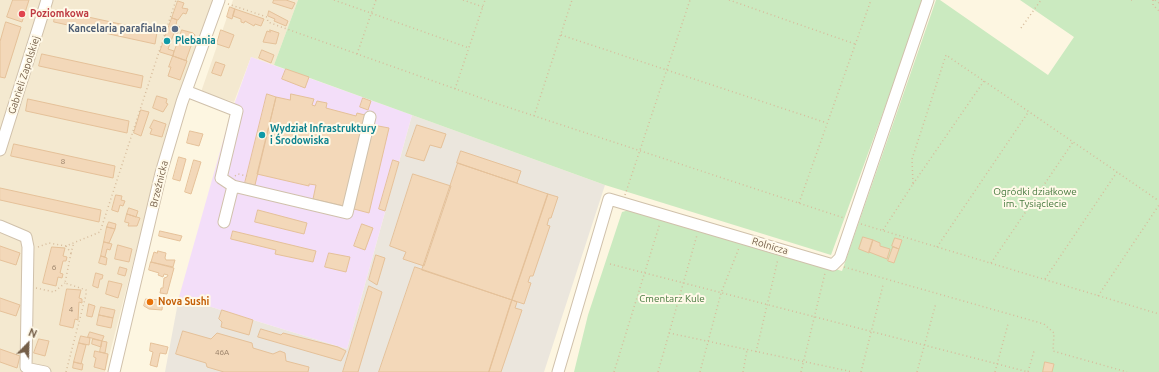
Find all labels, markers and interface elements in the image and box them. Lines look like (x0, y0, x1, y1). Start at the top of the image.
place label: Poziomkowa (30, 8, 89, 20)
marker: Poziomkowa (17, 9, 27, 19)
place label: Kancelaria parafialna (68, 23, 167, 35)
marker: Kancelaria parafialna (170, 24, 180, 34)
street label: Gabrieli Zapolskiej (6, 34, 42, 116)
place label: Plebania (175, 35, 216, 47)
marker: Plebania (162, 36, 172, 46)
place label: Wydział Infrastruktury i Środowiska (270, 123, 376, 146)
marker: Wydział Infrastruktury i Środowiska (257, 130, 267, 140)
house number: 8 (61, 156, 65, 166)
street label: Brzeźnicka (147, 159, 171, 209)
park label: Ogródki działkowe im. Tysiąclecie (993, 186, 1077, 210)
street label: Rolnicza (750, 235, 790, 257)
house number: 6 (52, 262, 56, 272)
park label: Cmentarz Kule (639, 293, 705, 305)
place label: Nova Sushi (158, 296, 209, 308)
marker: Nova Sushi (145, 297, 155, 307)
house number: 4 (69, 304, 73, 314)
north arrow (8, 324, 48, 364)
text: N (27, 326, 39, 340)
house number: 46A (215, 347, 229, 357)

